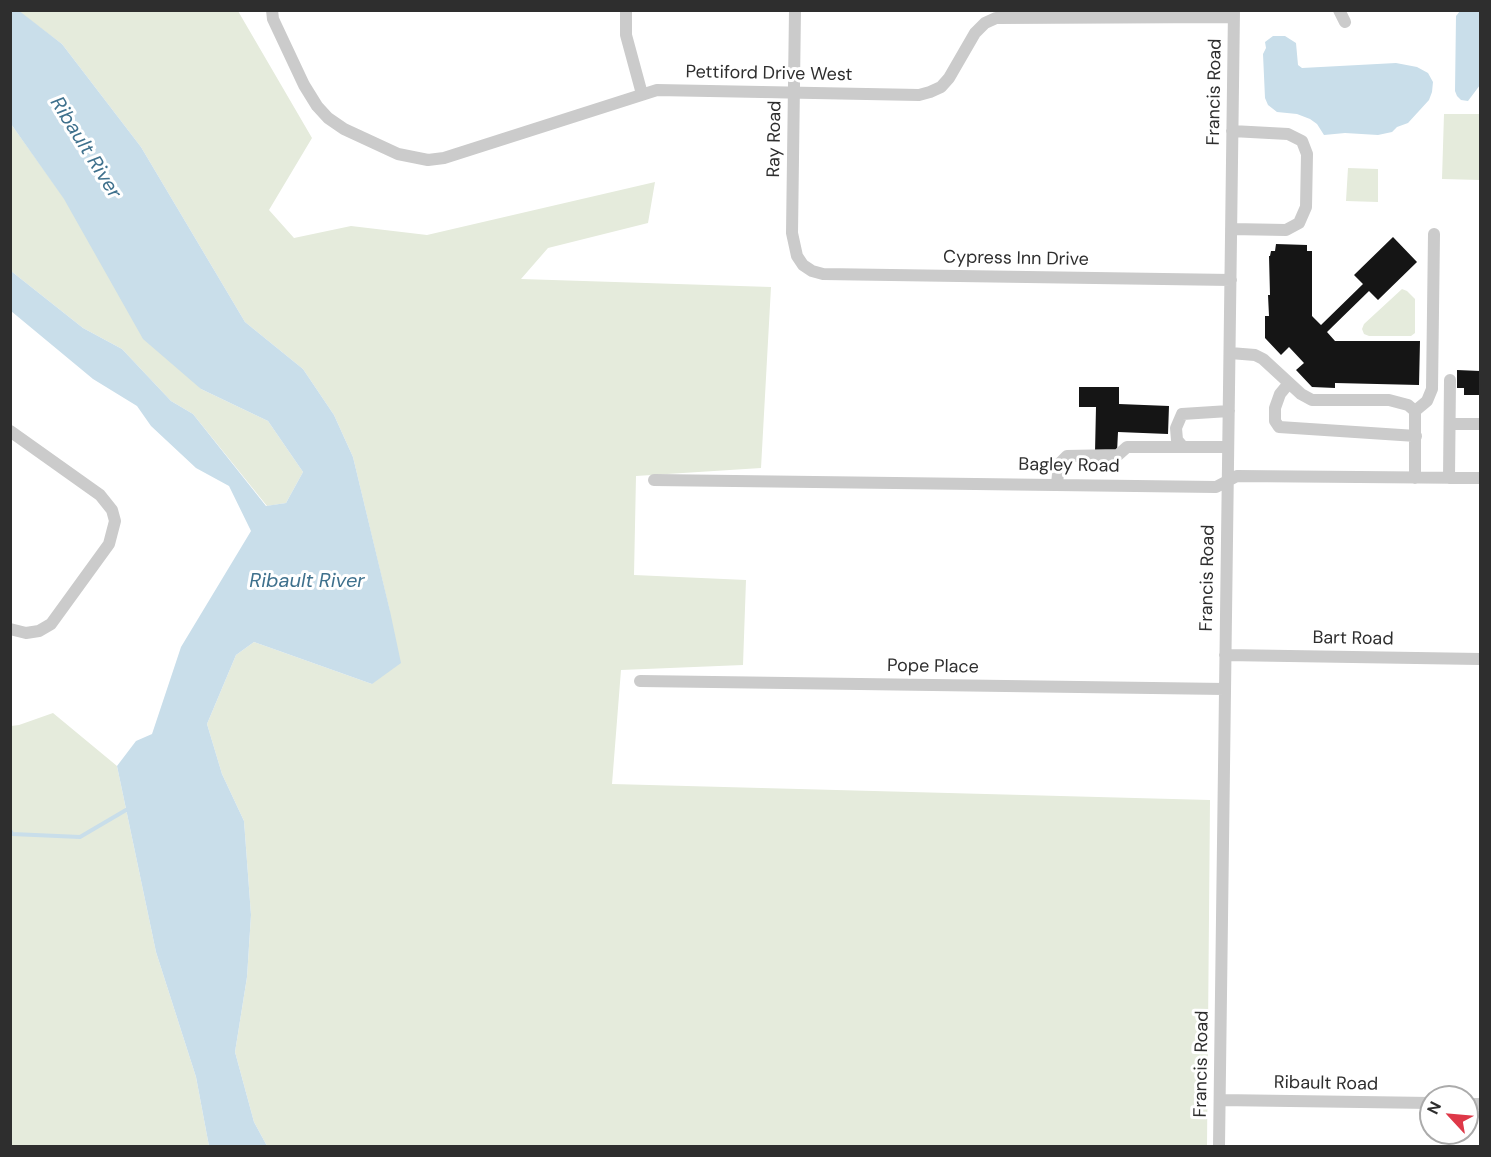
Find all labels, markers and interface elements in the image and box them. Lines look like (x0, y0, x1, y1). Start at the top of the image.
street label: Francis Road (1203, 38, 1227, 146)
street label: Pettiford Drive West (685, 62, 853, 86)
water label: Ribault River (44, 93, 126, 203)
street label: Ray Road (764, 100, 786, 178)
street label: Cypress Inn Drive (943, 247, 1089, 271)
street label: Bagley Road (1018, 454, 1120, 478)
street label: Francis Road (1196, 524, 1220, 632)
water label: Ribault River (249, 570, 365, 594)
street label: Bart Road (1312, 627, 1394, 651)
street label: Pope Place (887, 655, 979, 679)
street label: Francis Road (1190, 1010, 1214, 1118)
street label: Ribault Road (1274, 1072, 1378, 1096)
north arrow (1419, 1085, 1479, 1145)
text: N (1422, 1098, 1446, 1118)

